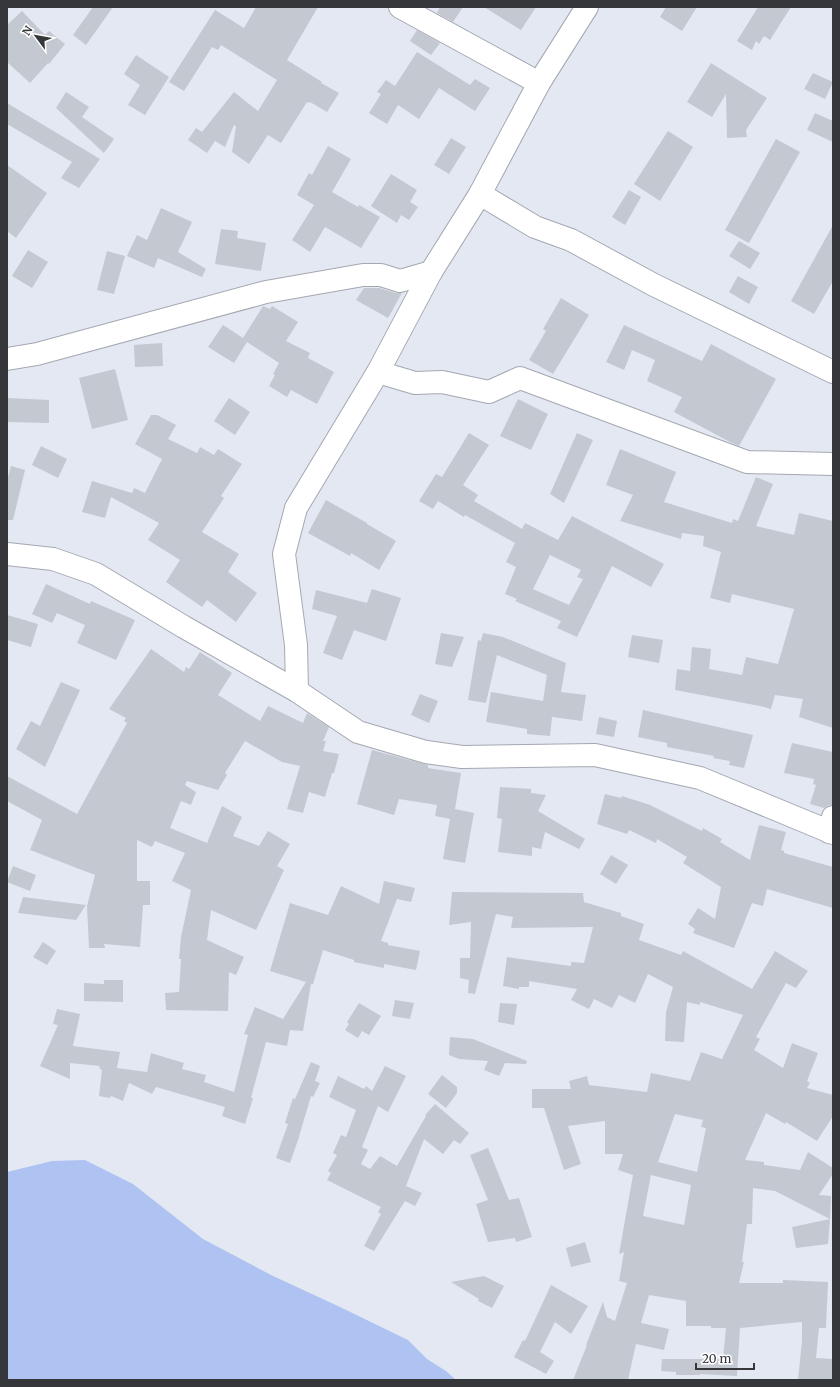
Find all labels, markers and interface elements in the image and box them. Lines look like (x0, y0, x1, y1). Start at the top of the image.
north arrow (16, 16, 56, 56)
text: N (19, 23, 36, 38)
scale bar (696, 1345, 754, 1371)
text: 20 m (702, 1351, 731, 1366)

